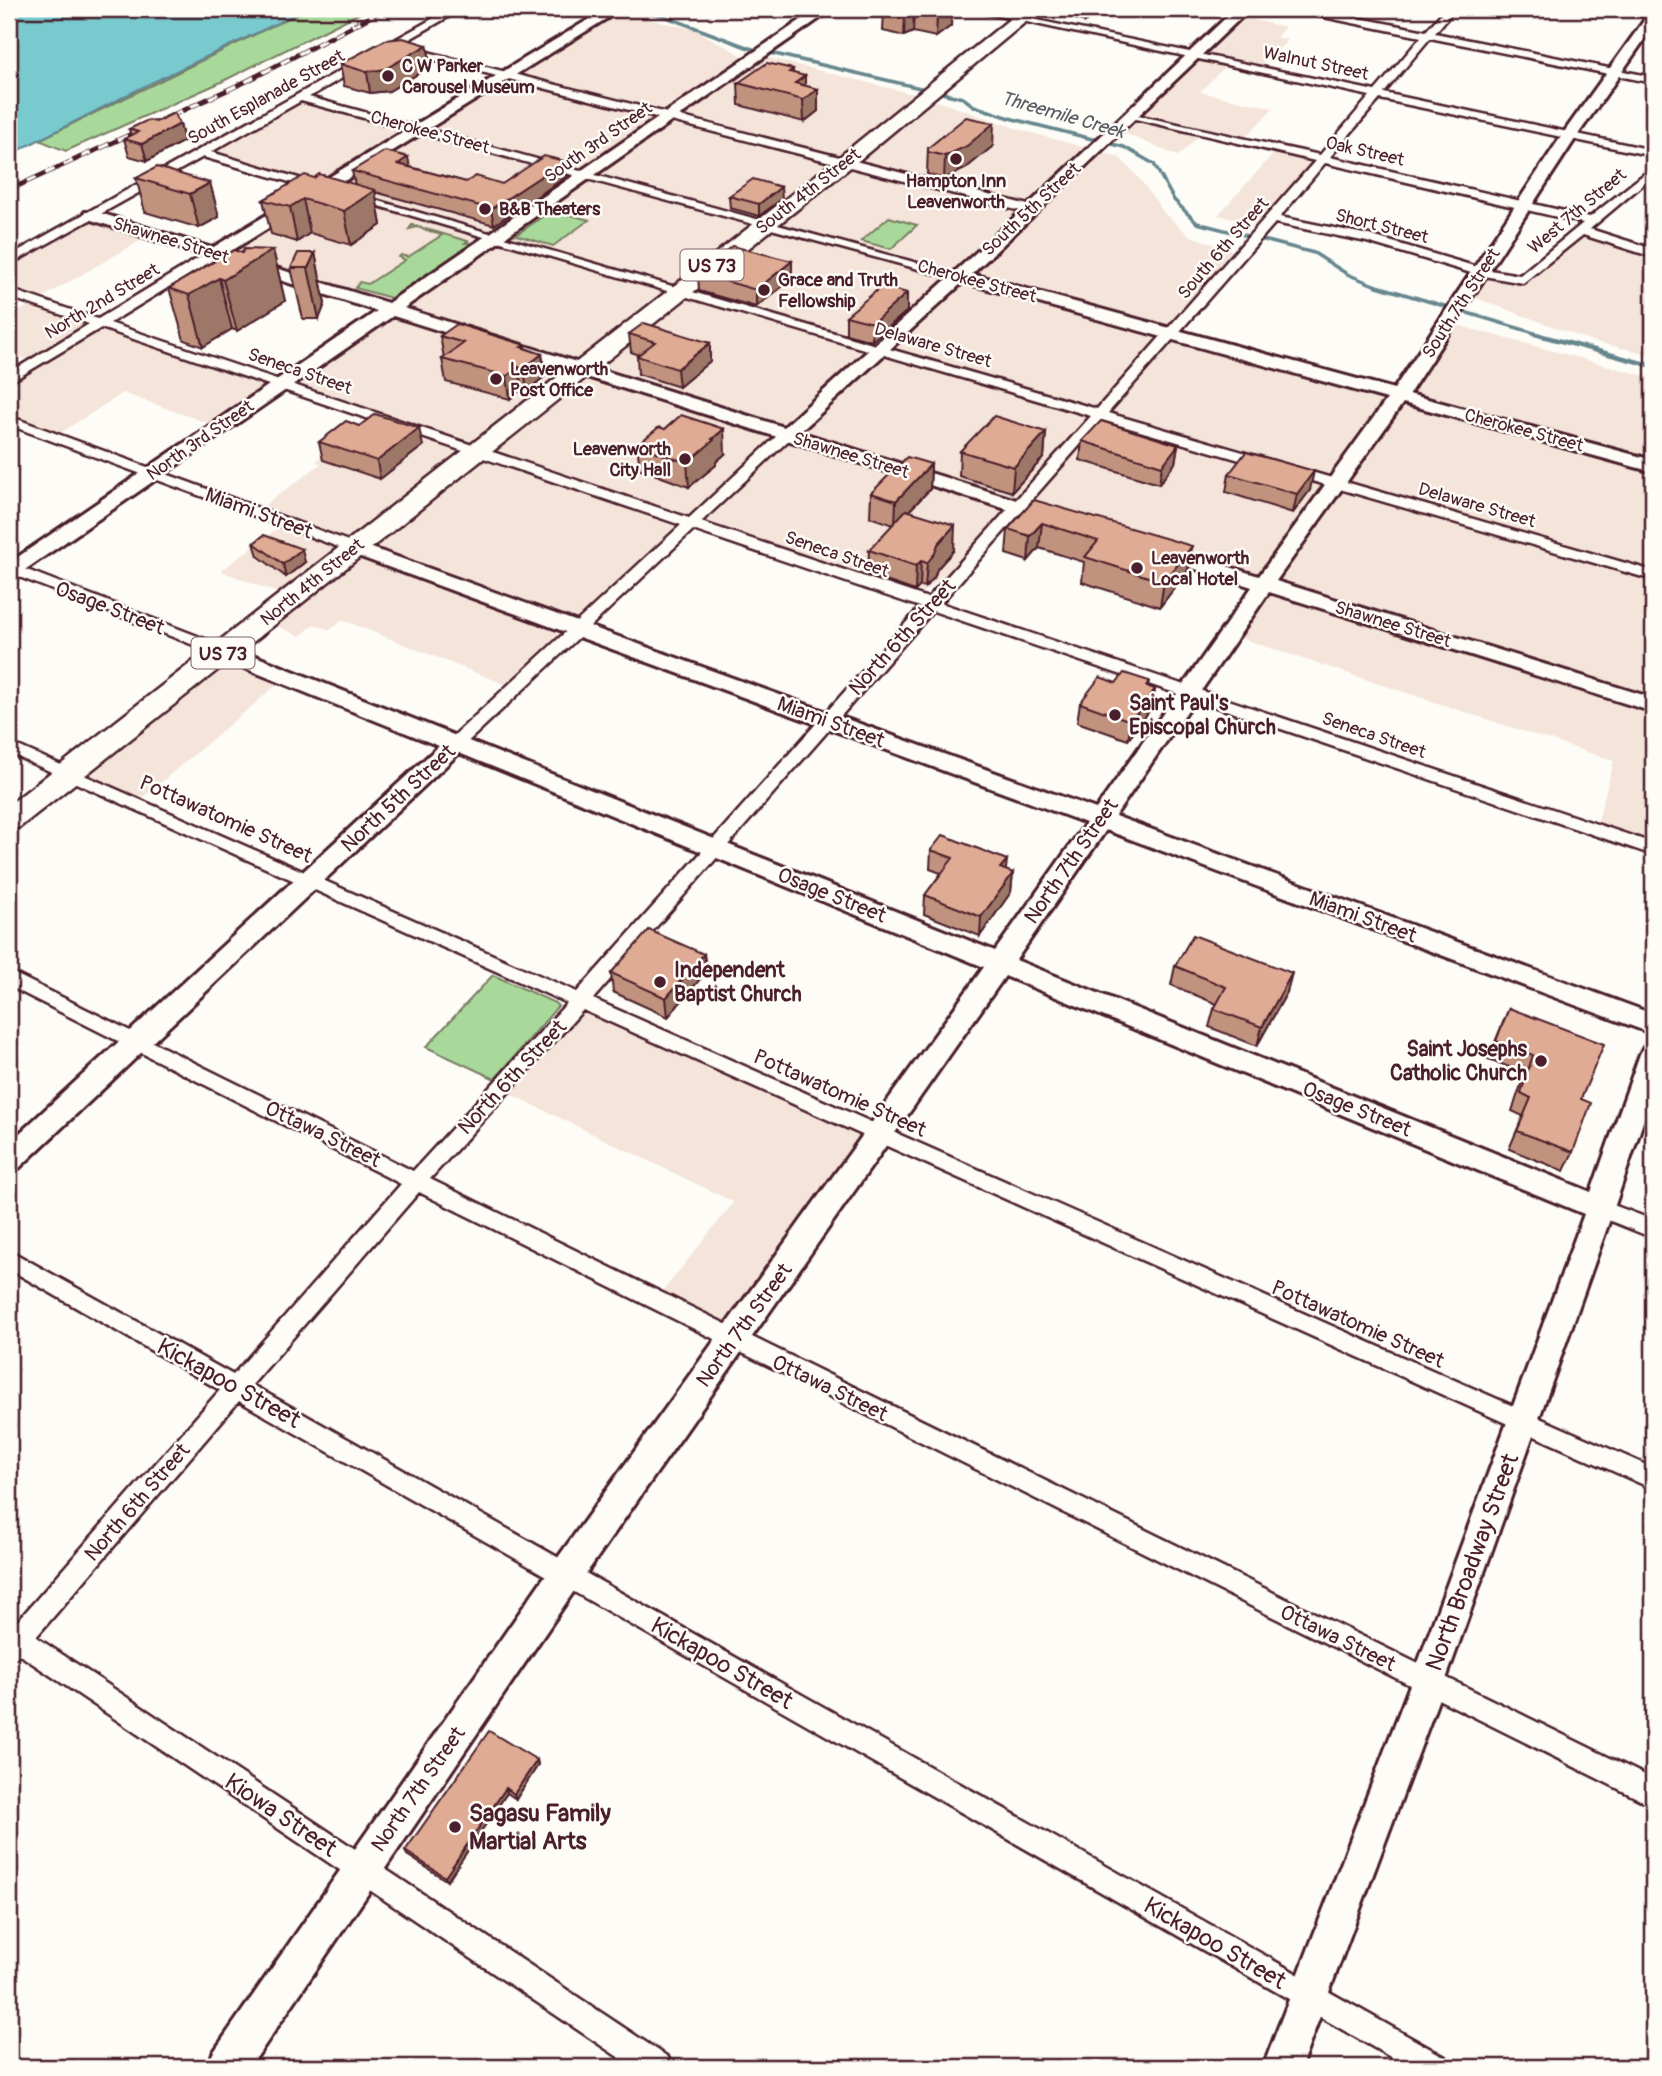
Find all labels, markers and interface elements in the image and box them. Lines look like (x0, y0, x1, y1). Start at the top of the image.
street label: Walnut Street (1261, 41, 1371, 86)
street label: South Esplanade Street (184, 44, 349, 150)
place label: C W Parker Carousel Museum (402, 55, 535, 99)
marker: C W Parker Carousel Museum (380, 68, 396, 84)
water label: Threemile Creek (998, 86, 1129, 145)
street label: South 3rd Street (540, 96, 657, 188)
street label: Cherokee Street (368, 106, 493, 160)
street label: Oak Street (1323, 131, 1407, 172)
street label: South 4th Street (751, 143, 866, 240)
marker: Hampton Inn Leavenworth (948, 151, 964, 167)
street label: South 5th Street (977, 157, 1086, 261)
street label: West 7th Street (1523, 163, 1632, 259)
place label: Hampton Inn Leavenworth (906, 170, 1006, 214)
street label: South 6th Street (1173, 192, 1274, 304)
place label: B&B Theaters (499, 198, 601, 221)
marker: B&B Theaters (477, 201, 493, 217)
street label: Short Street (1333, 204, 1431, 249)
street label: Shawnee Street (110, 212, 232, 269)
street label: South 7th Street (1417, 243, 1506, 363)
road number: US 73 (680, 249, 744, 280)
street label: Cherokee Street (915, 255, 1040, 309)
street label: North 2nd Street (41, 258, 164, 345)
place label: Grace and Truth Fellowship (778, 269, 899, 313)
marker: Grace and Truth Fellowship (756, 282, 772, 298)
street label: Delaware Street (872, 318, 995, 373)
street label: Seneca Street (245, 343, 355, 400)
place label: Leavenworth Post Office (510, 358, 609, 402)
marker: Leavenworth Post Office (488, 371, 504, 387)
street label: North 3rd Street (142, 395, 259, 486)
street label: Cherokee Street (1462, 404, 1587, 458)
street label: Shawnee Street (790, 427, 912, 484)
place label: Leavenworth City Hall (573, 438, 672, 482)
marker: Leavenworth City Hall (677, 451, 693, 467)
street label: Delaware Street (1416, 478, 1539, 533)
street label: Miami Street (201, 482, 317, 546)
street label: Seneca Street (782, 526, 892, 583)
street label: North 4th Street (256, 533, 369, 631)
place label: Leavenworth Local Hotel (1151, 547, 1250, 591)
marker: Leavenworth Local Hotel (1129, 560, 1145, 576)
street label: North 6th Street (843, 573, 962, 701)
street label: Osage Street (51, 575, 169, 642)
street label: Shawnee Street (1332, 596, 1454, 653)
road number: US 73 (192, 638, 255, 668)
place label: Saint Paul's Episcopal Church (1129, 690, 1276, 741)
street label: Miami Street (773, 691, 889, 755)
marker: Saint Paul's Episcopal Church (1107, 707, 1123, 723)
street label: Seneca Street (1319, 707, 1429, 764)
street label: North 5th Street (335, 738, 462, 858)
street label: Pottawatomie Street (135, 769, 317, 870)
street label: North 7th Street (1018, 793, 1125, 929)
street label: Osage Street (773, 861, 891, 930)
street label: Miami Street (1305, 886, 1421, 950)
place label: Independent Baptist Church (674, 957, 802, 1008)
marker: Independent Baptist Church (652, 974, 668, 990)
street label: North 6th Street (452, 1014, 573, 1141)
place label: Saint Josephs Catholic Church (1390, 1036, 1528, 1087)
street label: Pottawatomie Street (749, 1043, 931, 1144)
marker: Saint Josephs Catholic Church (1533, 1053, 1549, 1069)
street label: Osage Street (1298, 1075, 1416, 1144)
street label: Ottawa Street (260, 1095, 386, 1174)
street label: North 7th Street (690, 1258, 799, 1393)
street label: Pottawatomie Street (1267, 1274, 1449, 1375)
street label: Kickapoo Street (152, 1332, 306, 1435)
street label: Ottawa Street (767, 1349, 893, 1428)
street label: North 6th Street (79, 1437, 196, 1567)
street label: North Broadway Street (1420, 1449, 1525, 1675)
street label: Ottawa Street (1275, 1599, 1401, 1678)
street label: Kickapoo Street (645, 1611, 798, 1716)
street label: North 7th Street (365, 1721, 472, 1857)
street label: Kiowa Street (219, 1767, 343, 1864)
place label: Sagasu Family Martial Arts (469, 1799, 611, 1856)
marker: Sagasu Family Martial Arts (447, 1819, 463, 1835)
street label: Kickapoo Street (1138, 1891, 1291, 1996)

